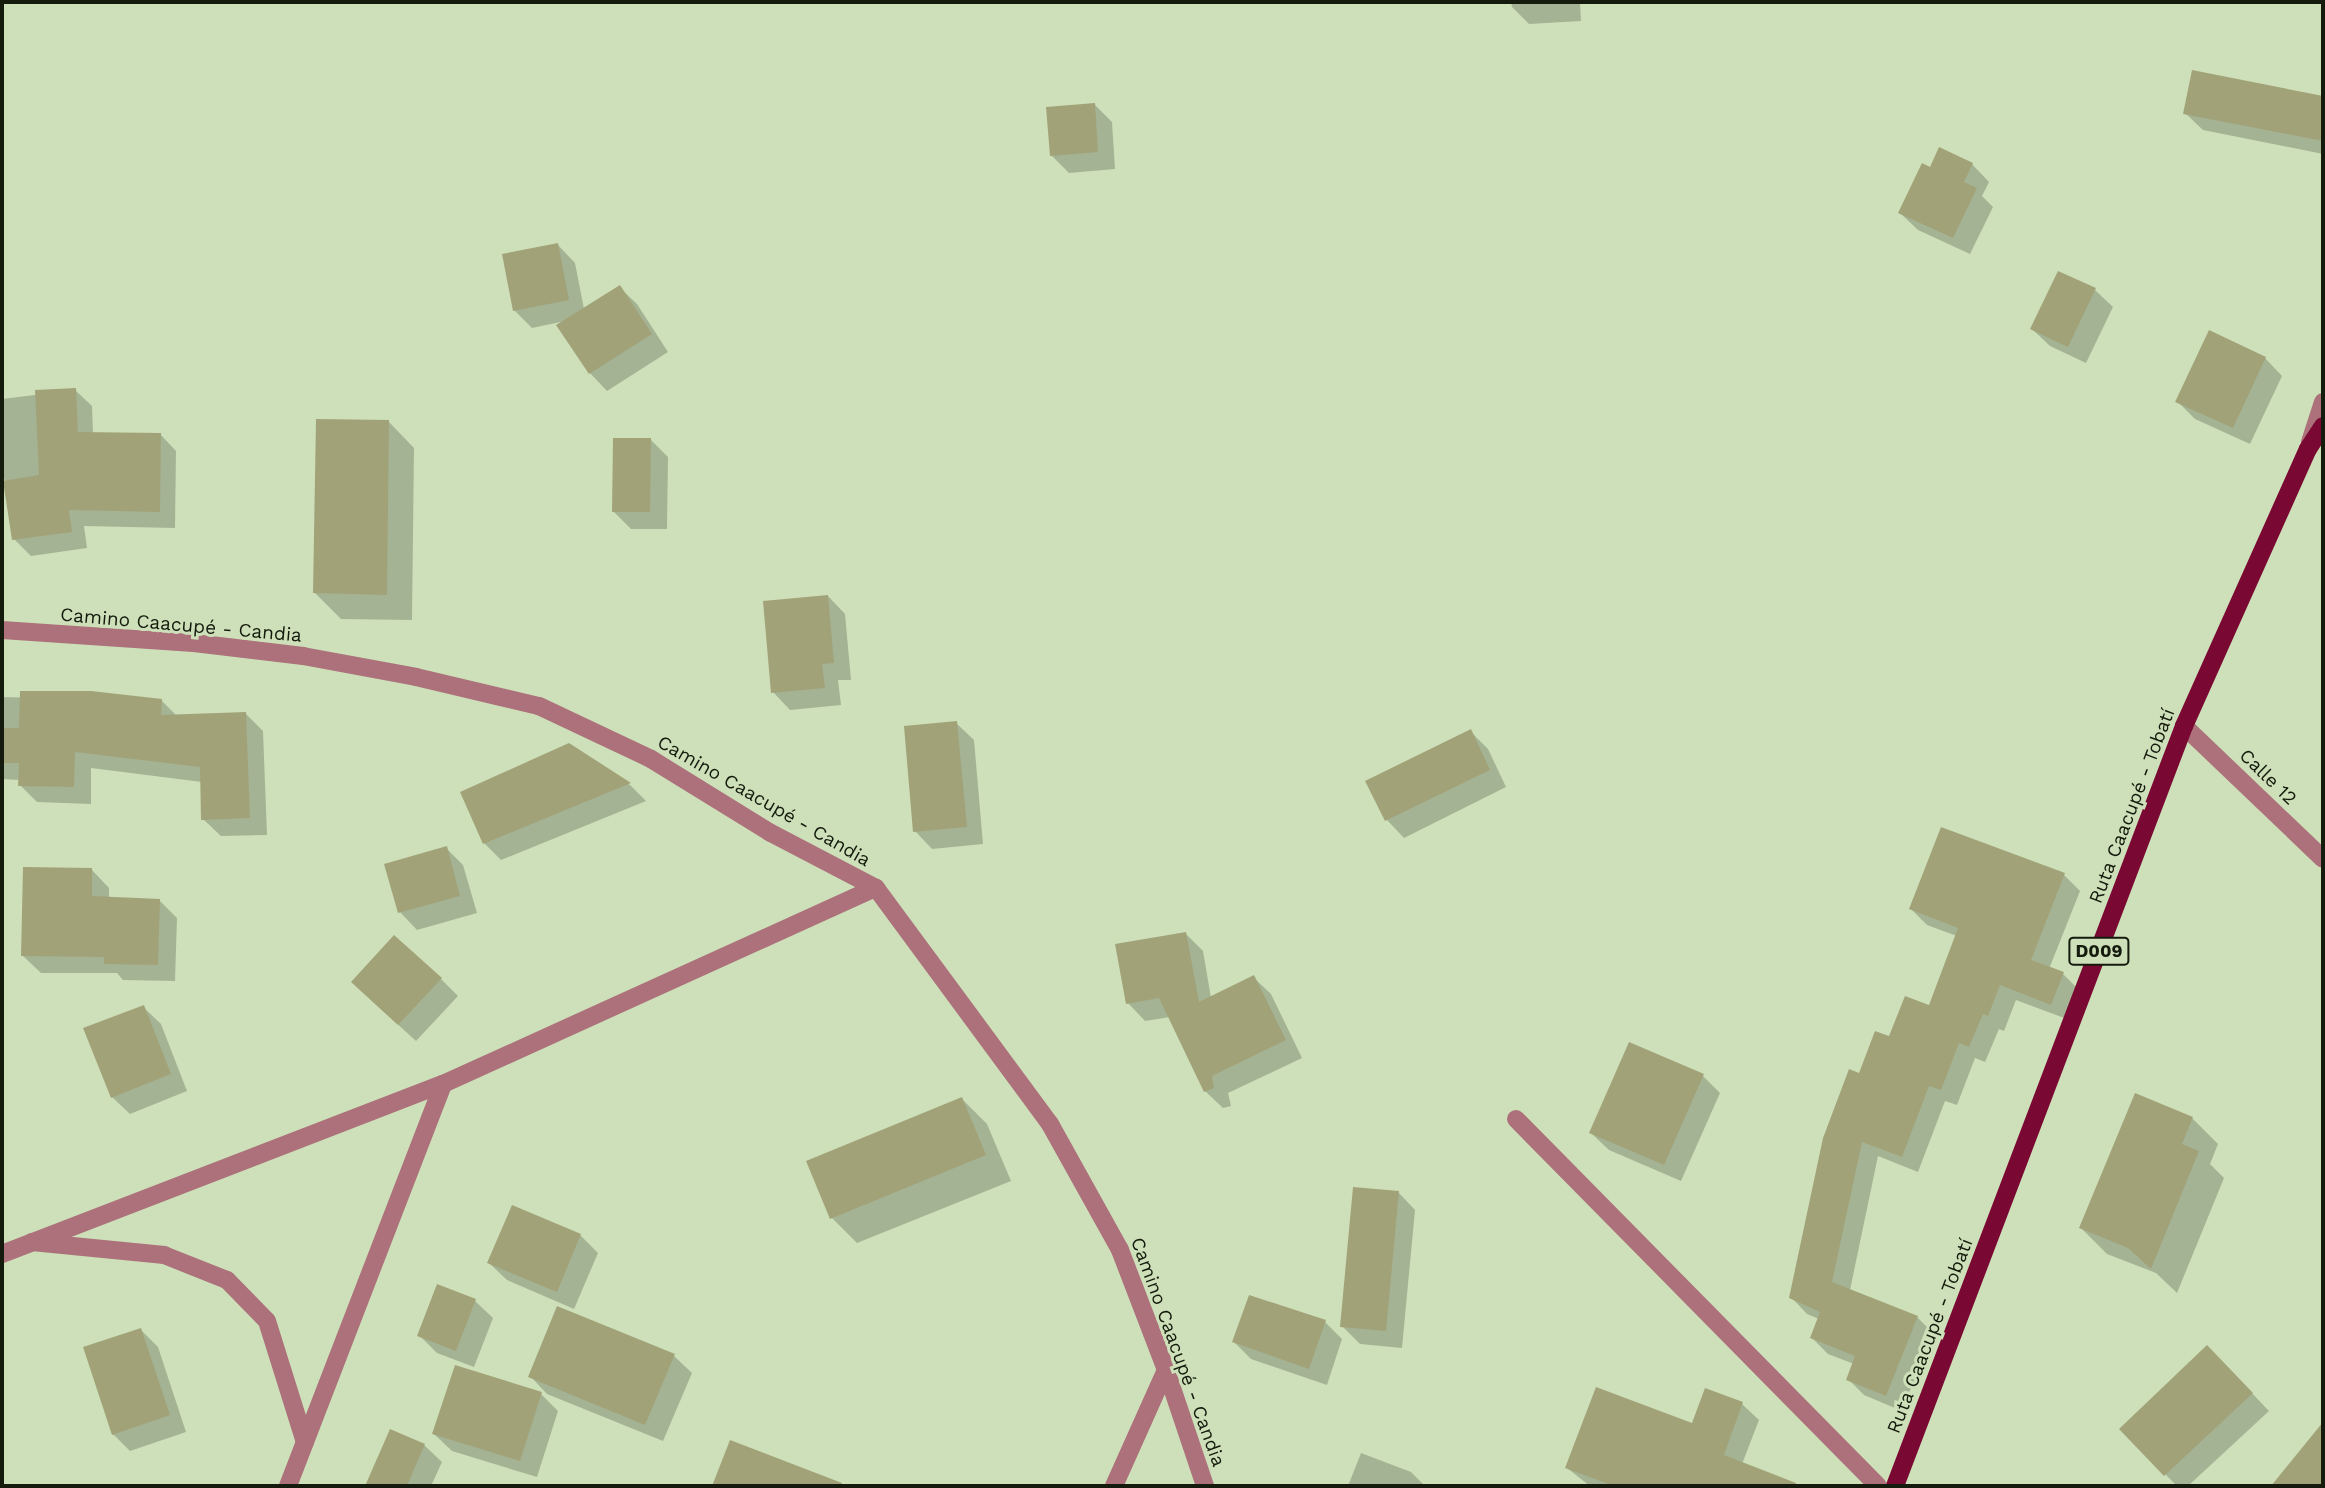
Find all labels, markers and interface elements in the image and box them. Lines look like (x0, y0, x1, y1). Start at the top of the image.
street label: Camino Caacupé - Candia (59, 603, 303, 647)
street label: Ruta Caacupé - Tobatí (2084, 705, 2180, 907)
street label: Camino Caacupé - Candia (653, 731, 875, 871)
street label: Calle 12 (2234, 744, 2302, 810)
road number: D009 (2068, 936, 2130, 966)
street label: Camino Caacupé - Candia (1126, 1234, 1230, 1470)
street label: Ruta Caacupé - Tobatí (1882, 1235, 1978, 1437)

